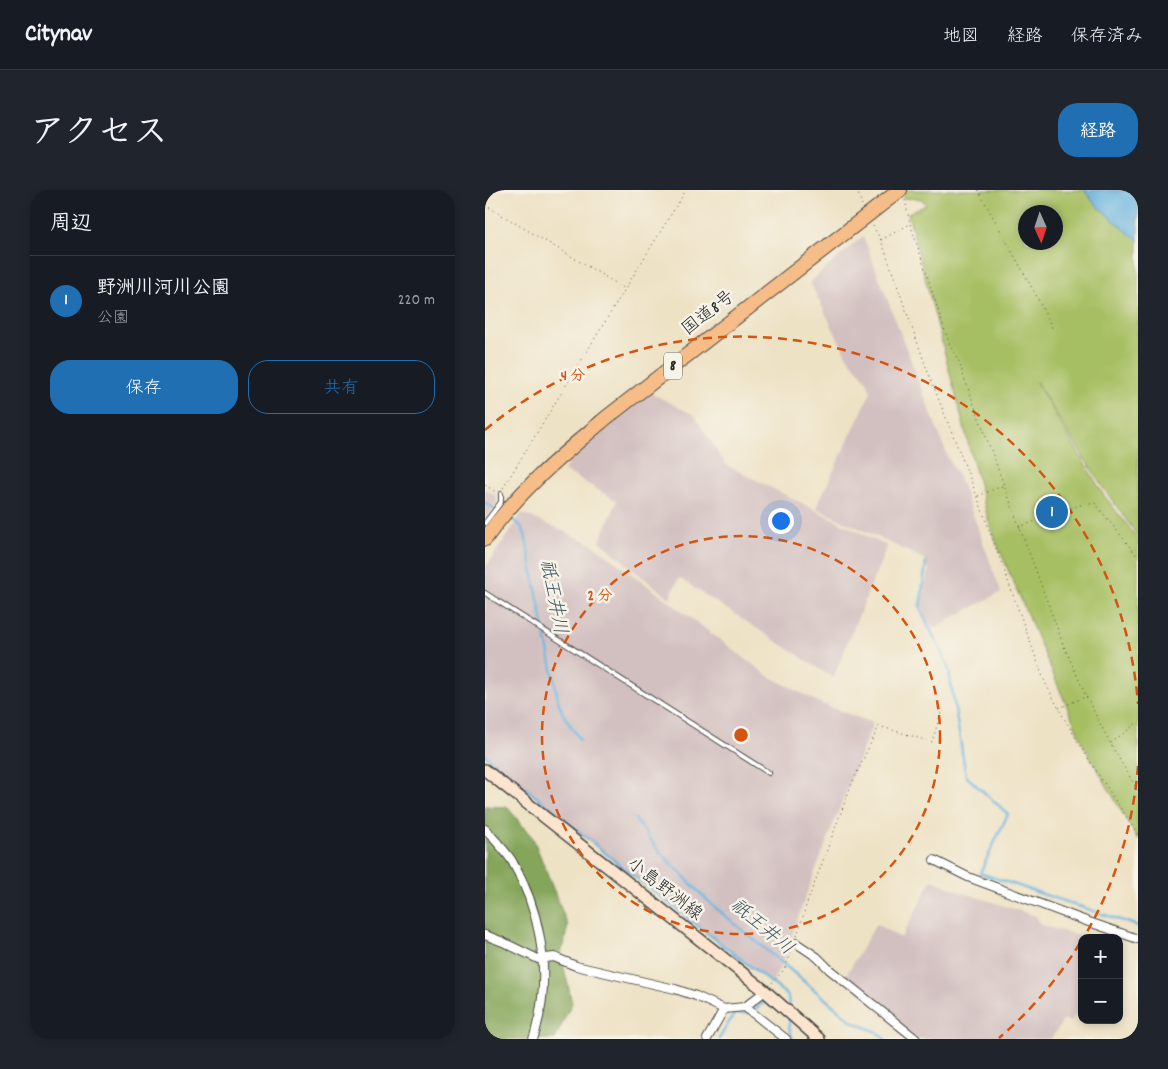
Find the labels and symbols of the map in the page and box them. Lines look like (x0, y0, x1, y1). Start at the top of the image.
north arrow (1018, 205, 1063, 250)
street label: 国道8号 (677, 285, 741, 343)
road number: 8 (664, 352, 682, 380)
text: 4 分 (561, 366, 585, 388)
pin: 1 (1036, 493, 1068, 531)
your location (768, 508, 794, 534)
water label: 祇王井川 (531, 557, 573, 637)
text: 2 分 (588, 586, 613, 608)
centre of rings (732, 726, 750, 744)
street label: 小島野洲線 (621, 852, 707, 928)
water label: 祇王井川 (723, 893, 799, 963)

